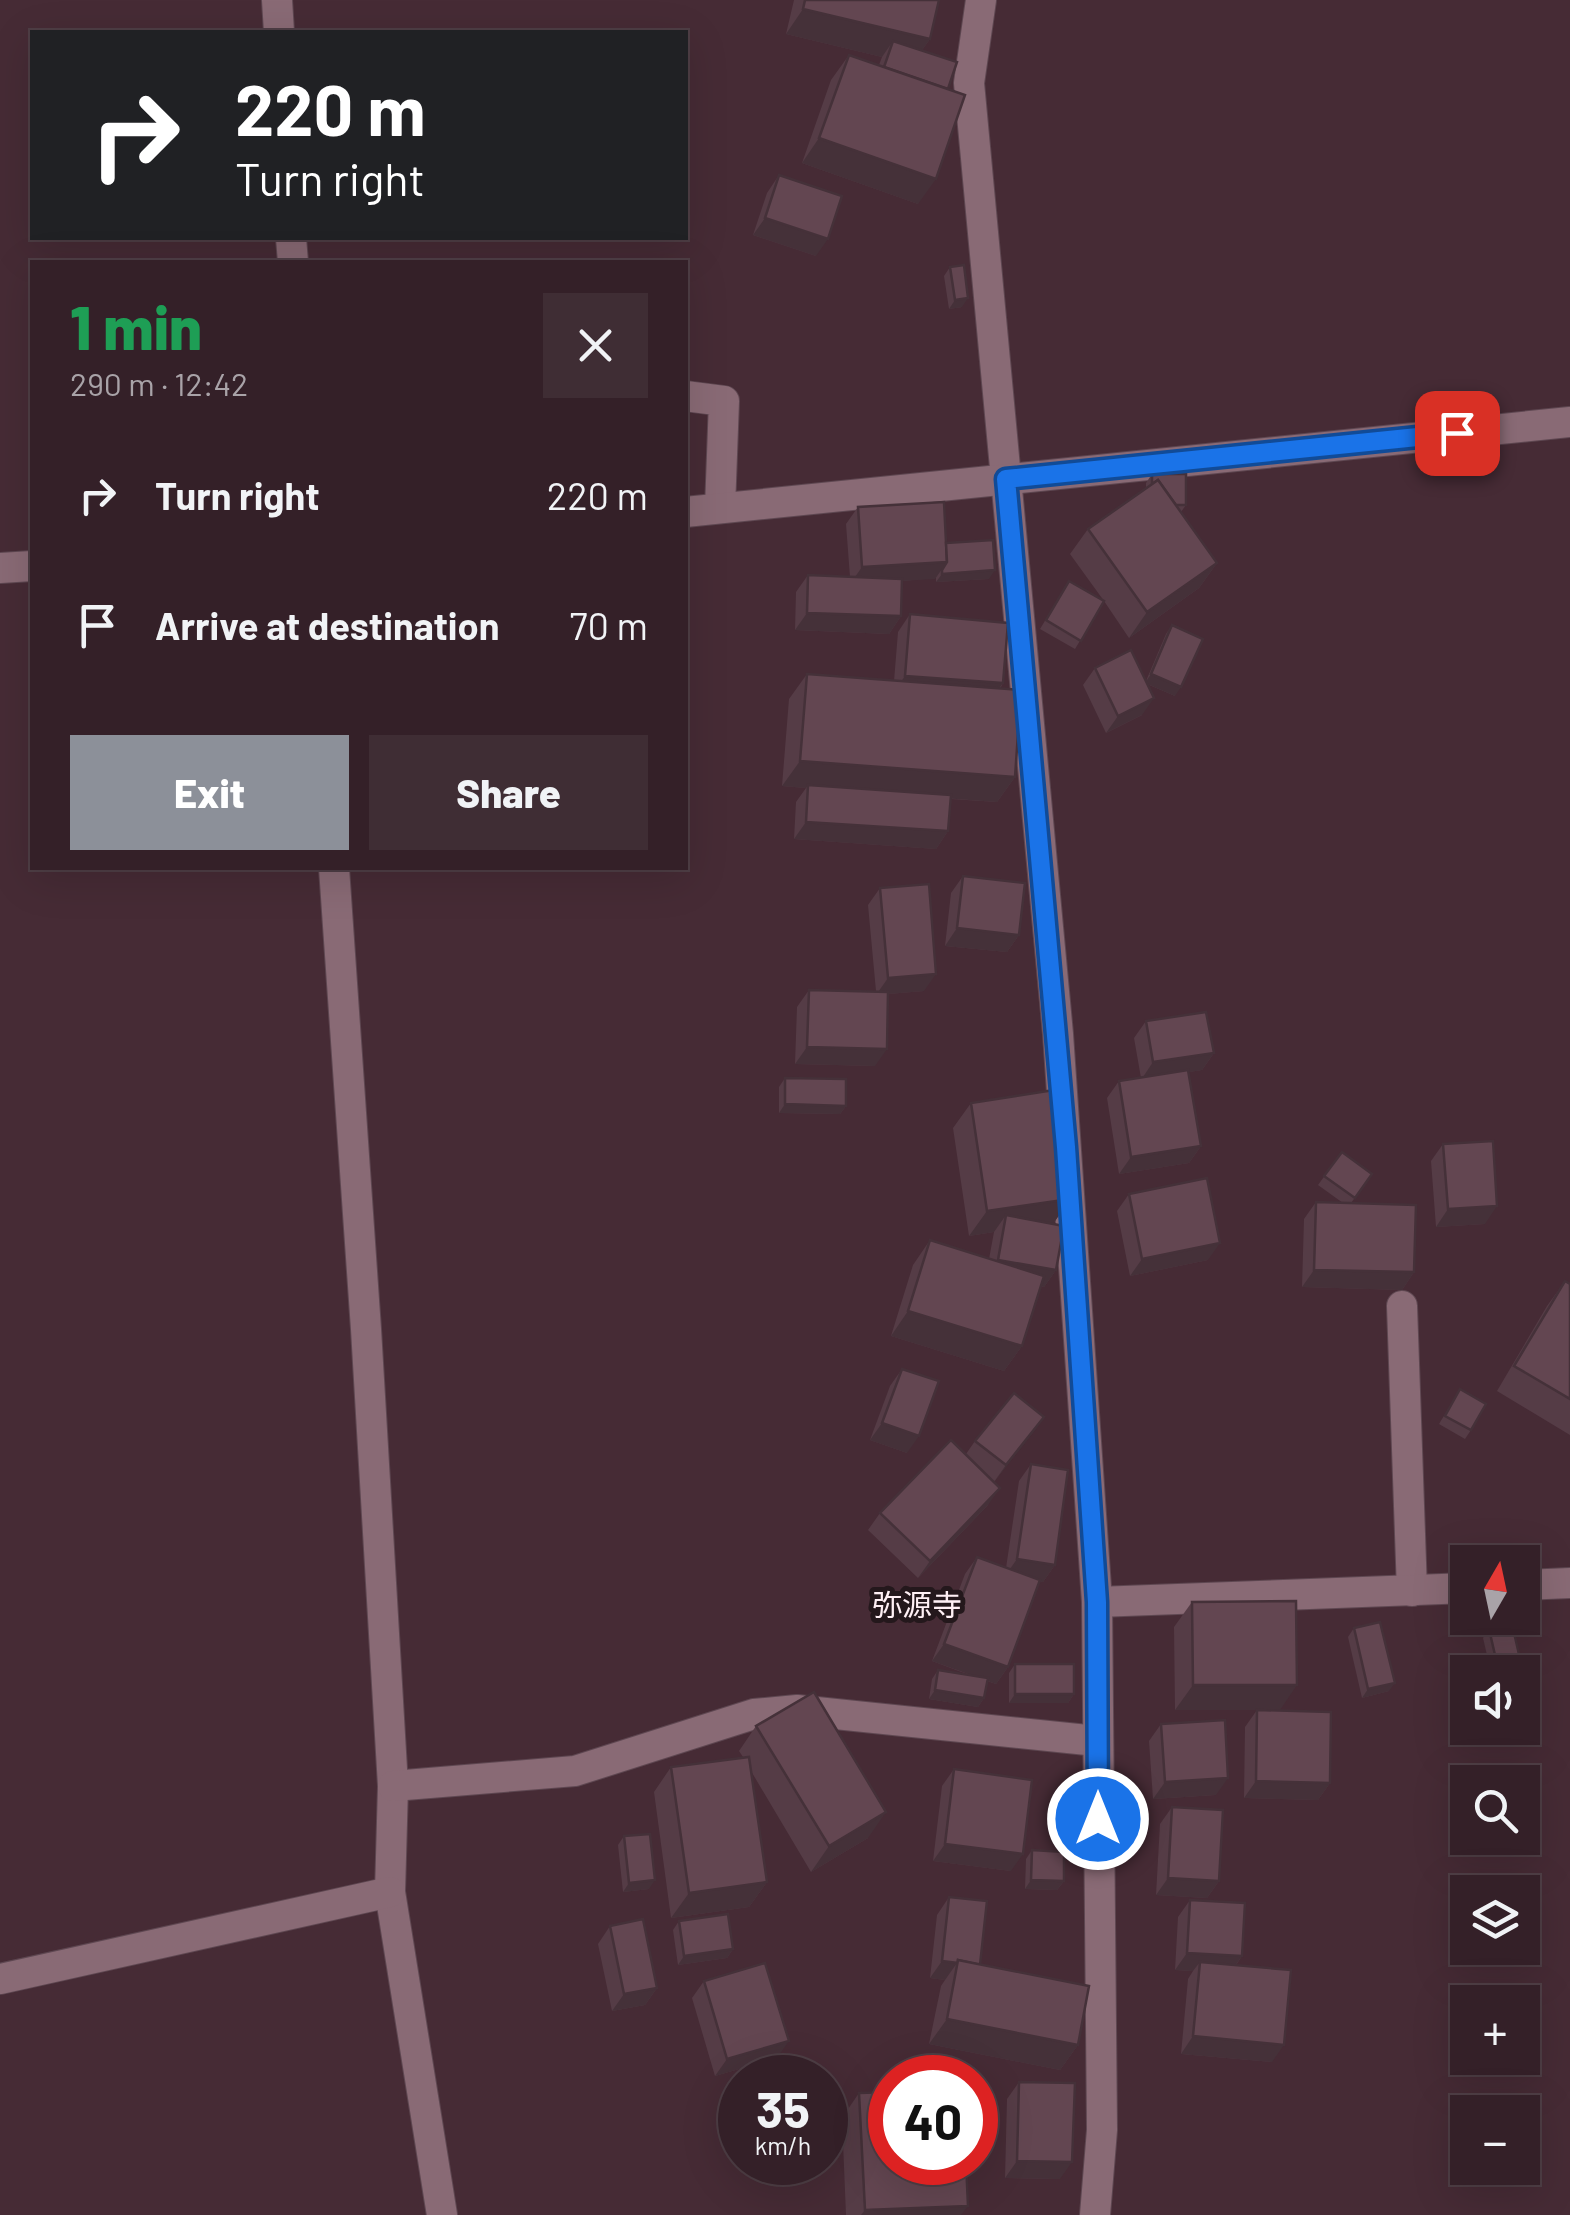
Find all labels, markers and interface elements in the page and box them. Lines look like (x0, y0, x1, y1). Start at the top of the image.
text: 220 m (235, 66, 426, 150)
icon: right (70, 70, 200, 200)
text: Turn right (235, 151, 425, 205)
text: 1 min (70, 290, 202, 362)
button: close (543, 293, 648, 398)
text: 290 m · 12:42 (70, 364, 248, 402)
pin (1415, 391, 1500, 476)
icon: arrive (1430, 406, 1485, 461)
icon: right (70, 468, 125, 523)
text: Turn right (155, 472, 320, 518)
text: 220 m (547, 472, 648, 518)
icon: arrive (70, 598, 125, 653)
text: Arrive at destination (155, 602, 500, 648)
text: 70 m (570, 602, 648, 648)
button: Exit (70, 735, 349, 850)
button: Share (369, 735, 648, 850)
north arrow (1450, 1545, 1540, 1635)
map controls (1450, 1545, 1540, 2185)
district label: 弥源寺 (872, 1586, 962, 1622)
button: sound (1450, 1655, 1540, 1745)
button: search (1450, 1765, 1540, 1855)
position arrow (1046, 1767, 1150, 1871)
button: layers (1450, 1875, 1540, 1965)
button: + (1450, 1985, 1540, 2075)
speed limit sign: 40 (868, 2055, 998, 2185)
text: 35 (756, 2078, 810, 2138)
button: − (1450, 2095, 1540, 2185)
text: km/h (755, 2130, 811, 2160)

